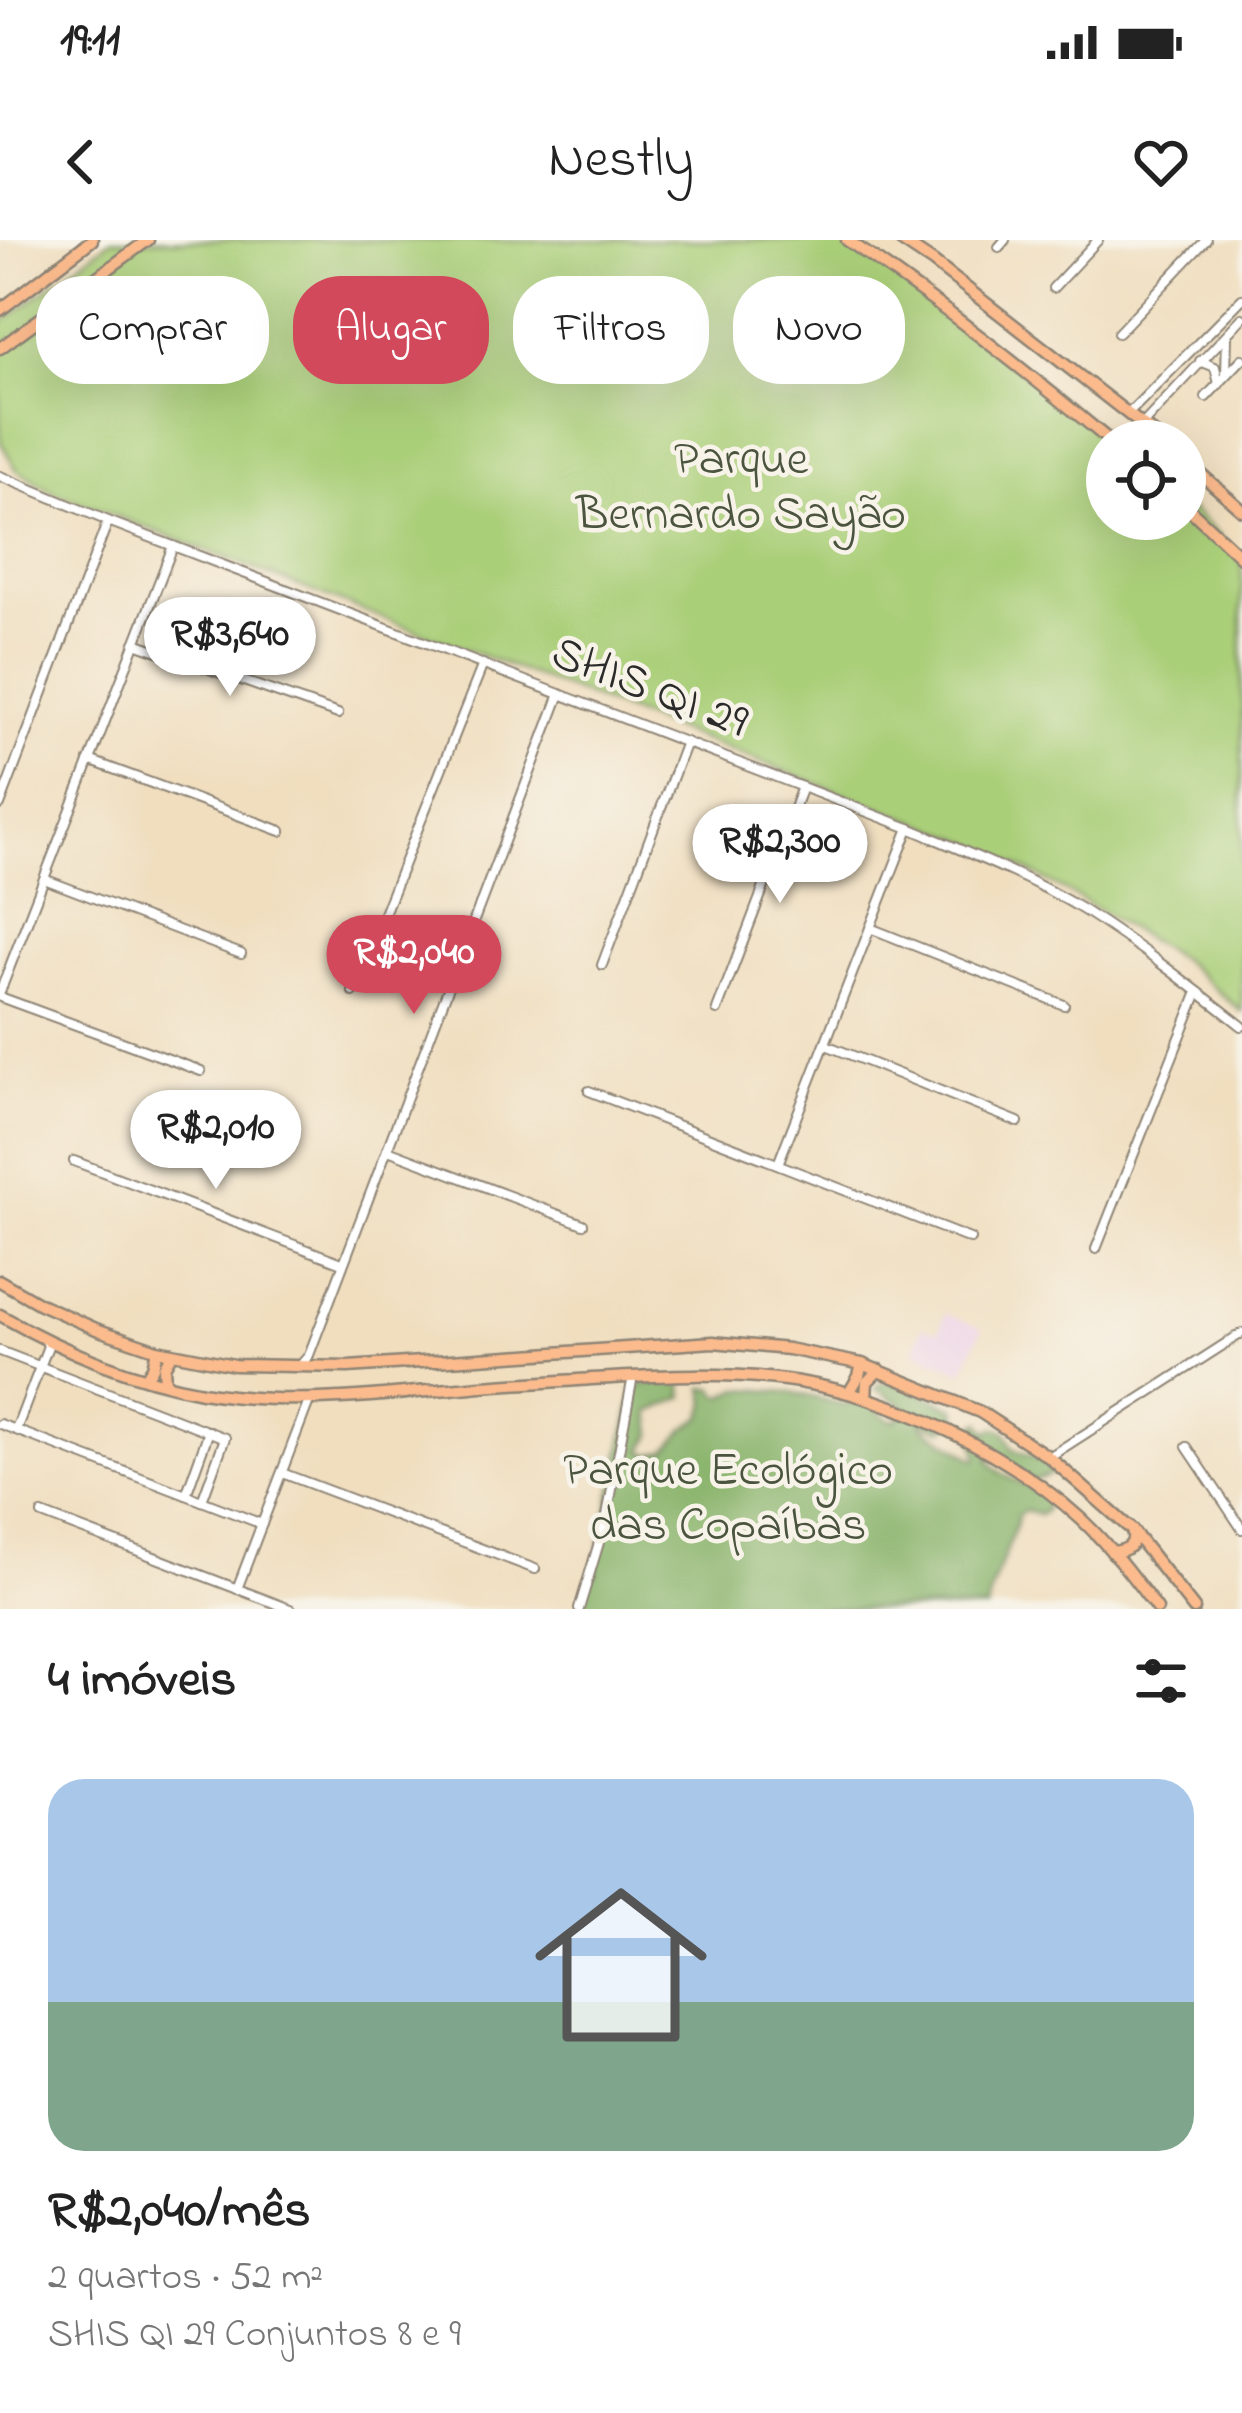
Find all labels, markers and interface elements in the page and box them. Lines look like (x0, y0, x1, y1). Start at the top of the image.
text: 19:11 (60, 9, 120, 75)
text: Nestly (548, 123, 694, 201)
icon: back (48, 129, 114, 195)
icon: heart (1128, 129, 1194, 195)
chip: Comprar (36, 276, 269, 384)
chip: Alugar (293, 276, 489, 384)
chip: Filtros (513, 276, 709, 384)
chip: Novo (733, 276, 905, 384)
map controls (1086, 420, 1206, 540)
button: locate (1086, 420, 1206, 540)
park label: Parque Bernardo Sayão (575, 426, 906, 551)
pin: R$3,640 (119, 597, 341, 699)
text: R$3,640 (171, 607, 289, 664)
street label: SHIS QI 29 (541, 620, 758, 759)
pin: R$2,300 (669, 804, 891, 906)
text: R$2,300 (719, 814, 841, 871)
pin: R$2,040 (303, 915, 525, 1017)
text: R$2,040 (353, 925, 475, 982)
pin: R$2,010 (105, 1090, 327, 1192)
text: R$2,010 (157, 1100, 275, 1157)
park label: Parque Ecológico das Copaíbas (563, 1437, 893, 1562)
text: 4 imóveis (48, 1644, 236, 1719)
icon: filters (1128, 1648, 1194, 1714)
icon: home (513, 1857, 729, 2073)
text: R$2,040/mês (48, 2175, 310, 2250)
text: 2 quartos · 52 m² (48, 2250, 323, 2307)
text: SHIS QI 29 Conjuntos 8 e 9 (48, 2307, 461, 2364)

